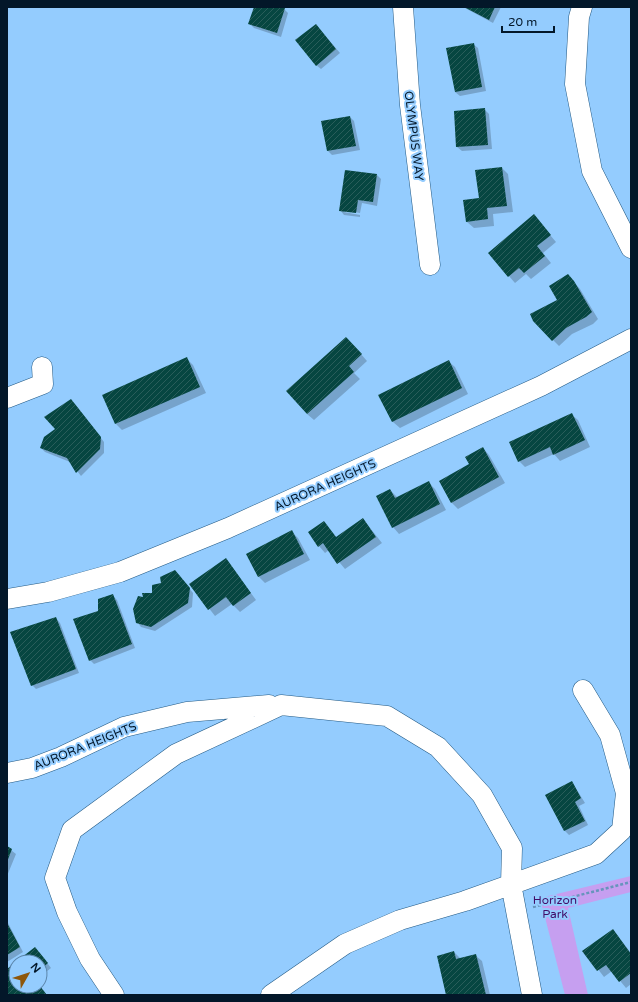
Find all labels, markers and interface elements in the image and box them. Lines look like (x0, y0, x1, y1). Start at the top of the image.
scale bar (502, 8, 554, 34)
text: 20 m (508, 15, 537, 29)
street label: OLYMPUS WAY (402, 90, 427, 182)
street label: AURORA HEIGHTS (272, 456, 378, 514)
street label: AURORA HEIGHTS (32, 719, 138, 773)
park label: Horizon Park (533, 893, 577, 921)
north arrow (8, 954, 48, 994)
text: N (28, 960, 43, 976)

